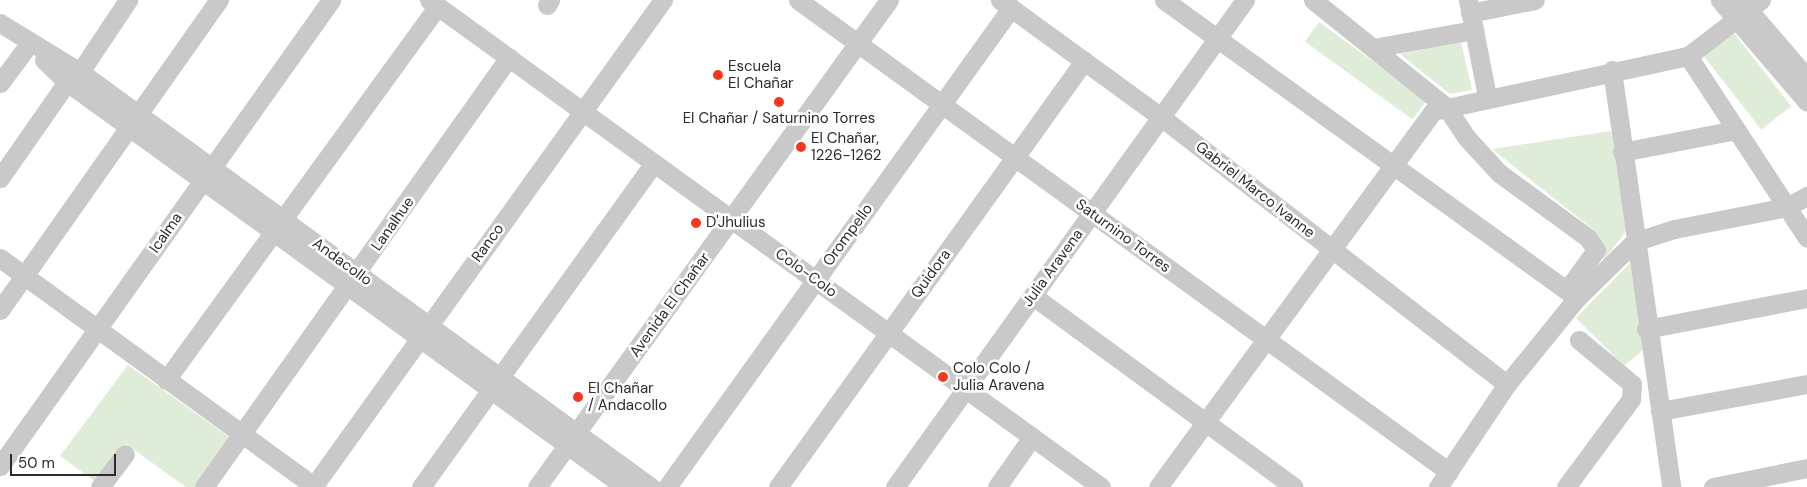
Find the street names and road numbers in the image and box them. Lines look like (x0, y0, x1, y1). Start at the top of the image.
street label: Gabriel Marco Ivanne (1192, 138, 1318, 242)
street label: Lanalhue (368, 193, 418, 255)
street label: Saturnino Torres (1072, 195, 1174, 277)
street label: Orompello (819, 200, 877, 270)
street label: Icalma (146, 209, 186, 257)
street label: Ranco (468, 220, 508, 266)
street label: Julia Aravena (1019, 226, 1087, 310)
street label: Andacollo (309, 234, 375, 290)
street label: Colo-Colo (772, 245, 840, 301)
street label: Quidora (907, 246, 955, 302)
street label: Avenida El Chañar (626, 249, 714, 361)

